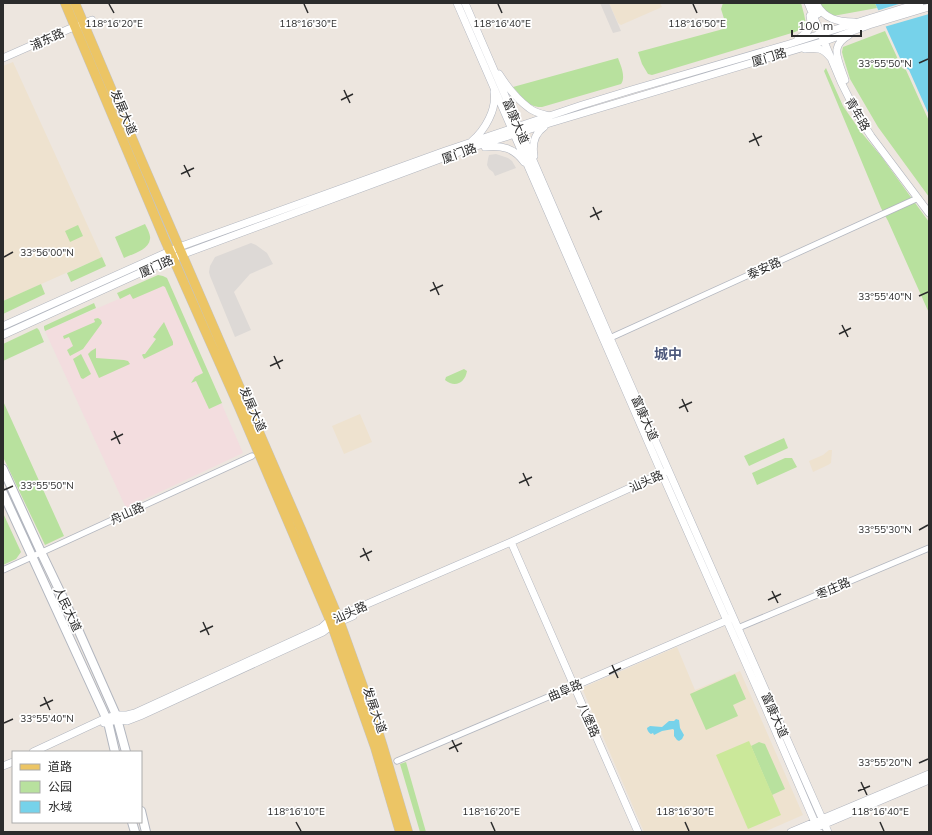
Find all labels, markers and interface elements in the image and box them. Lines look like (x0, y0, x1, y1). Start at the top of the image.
scale bar (792, 12, 861, 38)
text: 118°16'20"E (85, 17, 143, 30)
text: 118°16'30"E (279, 17, 337, 30)
text: 118°16'40"E (473, 17, 531, 30)
text: 118°16'50"E (668, 17, 726, 30)
text: 100 m (798, 18, 833, 33)
street label: 浦东路 (27, 25, 67, 53)
street label: 厦门路 (750, 45, 788, 69)
text: 33°55'50"N (858, 57, 912, 70)
street label: 发展大道 (108, 87, 140, 137)
street label: 青年路 (843, 95, 873, 133)
street label: 富康大道 (500, 96, 532, 146)
street label: 厦门路 (440, 140, 478, 166)
text: 33°56'00"N (20, 246, 74, 259)
street label: 厦门路 (136, 252, 176, 280)
street label: 泰安路 (744, 254, 784, 282)
text: 33°55'40"N (858, 290, 912, 303)
district label: 城中 (654, 345, 682, 363)
street label: 发展大道 (236, 384, 270, 434)
street label: 富康大道 (628, 393, 662, 443)
street label: 汕头路 (626, 467, 666, 495)
text: 33°55'50"N (20, 479, 74, 492)
street label: 舟山路 (107, 499, 147, 527)
text: 33°55'30"N (858, 523, 912, 536)
street label: 枣庄路 (813, 574, 853, 602)
street label: 人民大道 (51, 584, 85, 634)
street label: 汕头路 (330, 598, 370, 626)
street label: 曲阜路 (545, 676, 585, 704)
street label: 发展大道 (360, 685, 390, 735)
street label: 富康大道 (758, 690, 792, 740)
street label: 八堡路 (575, 700, 603, 740)
text: 33°55'40"N (20, 712, 74, 725)
legend (12, 751, 142, 823)
text: 33°55'20"N (858, 756, 912, 769)
text: 道路 (48, 759, 72, 774)
text: 公园 (48, 779, 72, 794)
text: 水域 (48, 799, 72, 814)
text: 118°16'10"E (267, 805, 325, 818)
text: 118°16'20"E (462, 805, 520, 818)
text: 118°16'30"E (656, 805, 714, 818)
text: 118°16'40"E (851, 805, 909, 818)

